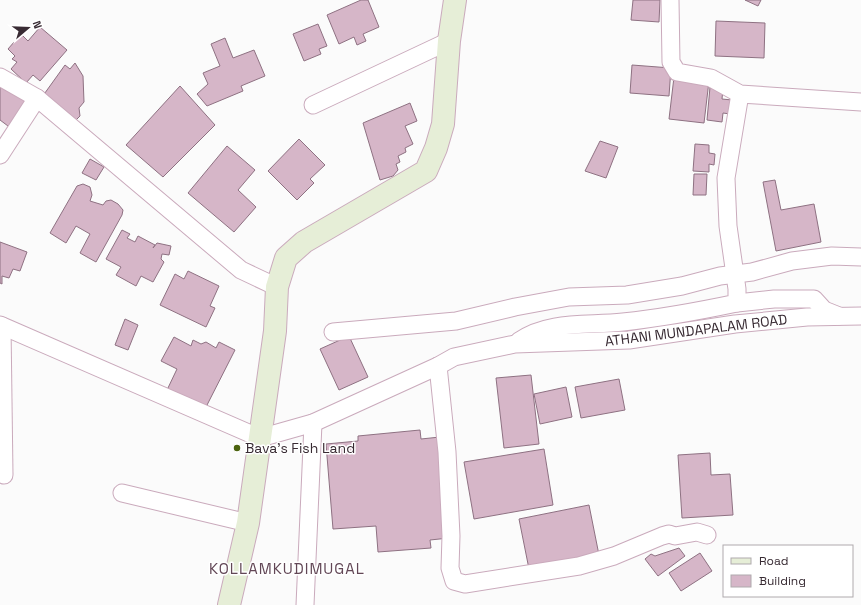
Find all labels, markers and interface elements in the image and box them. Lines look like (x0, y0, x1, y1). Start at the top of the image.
north arrow (8, 8, 48, 48)
text: N (30, 19, 45, 31)
street label: ATHANI MUNDAPALAM ROAD (604, 310, 788, 350)
place label: Bava's Fish Land (245, 439, 355, 457)
marker: Bava's Fish Land (232, 443, 242, 453)
legend (723, 545, 853, 597)
text: Road (759, 553, 788, 569)
district label: KOLLAMKUDIMUGAL (209, 559, 365, 578)
text: Building (759, 573, 806, 589)

